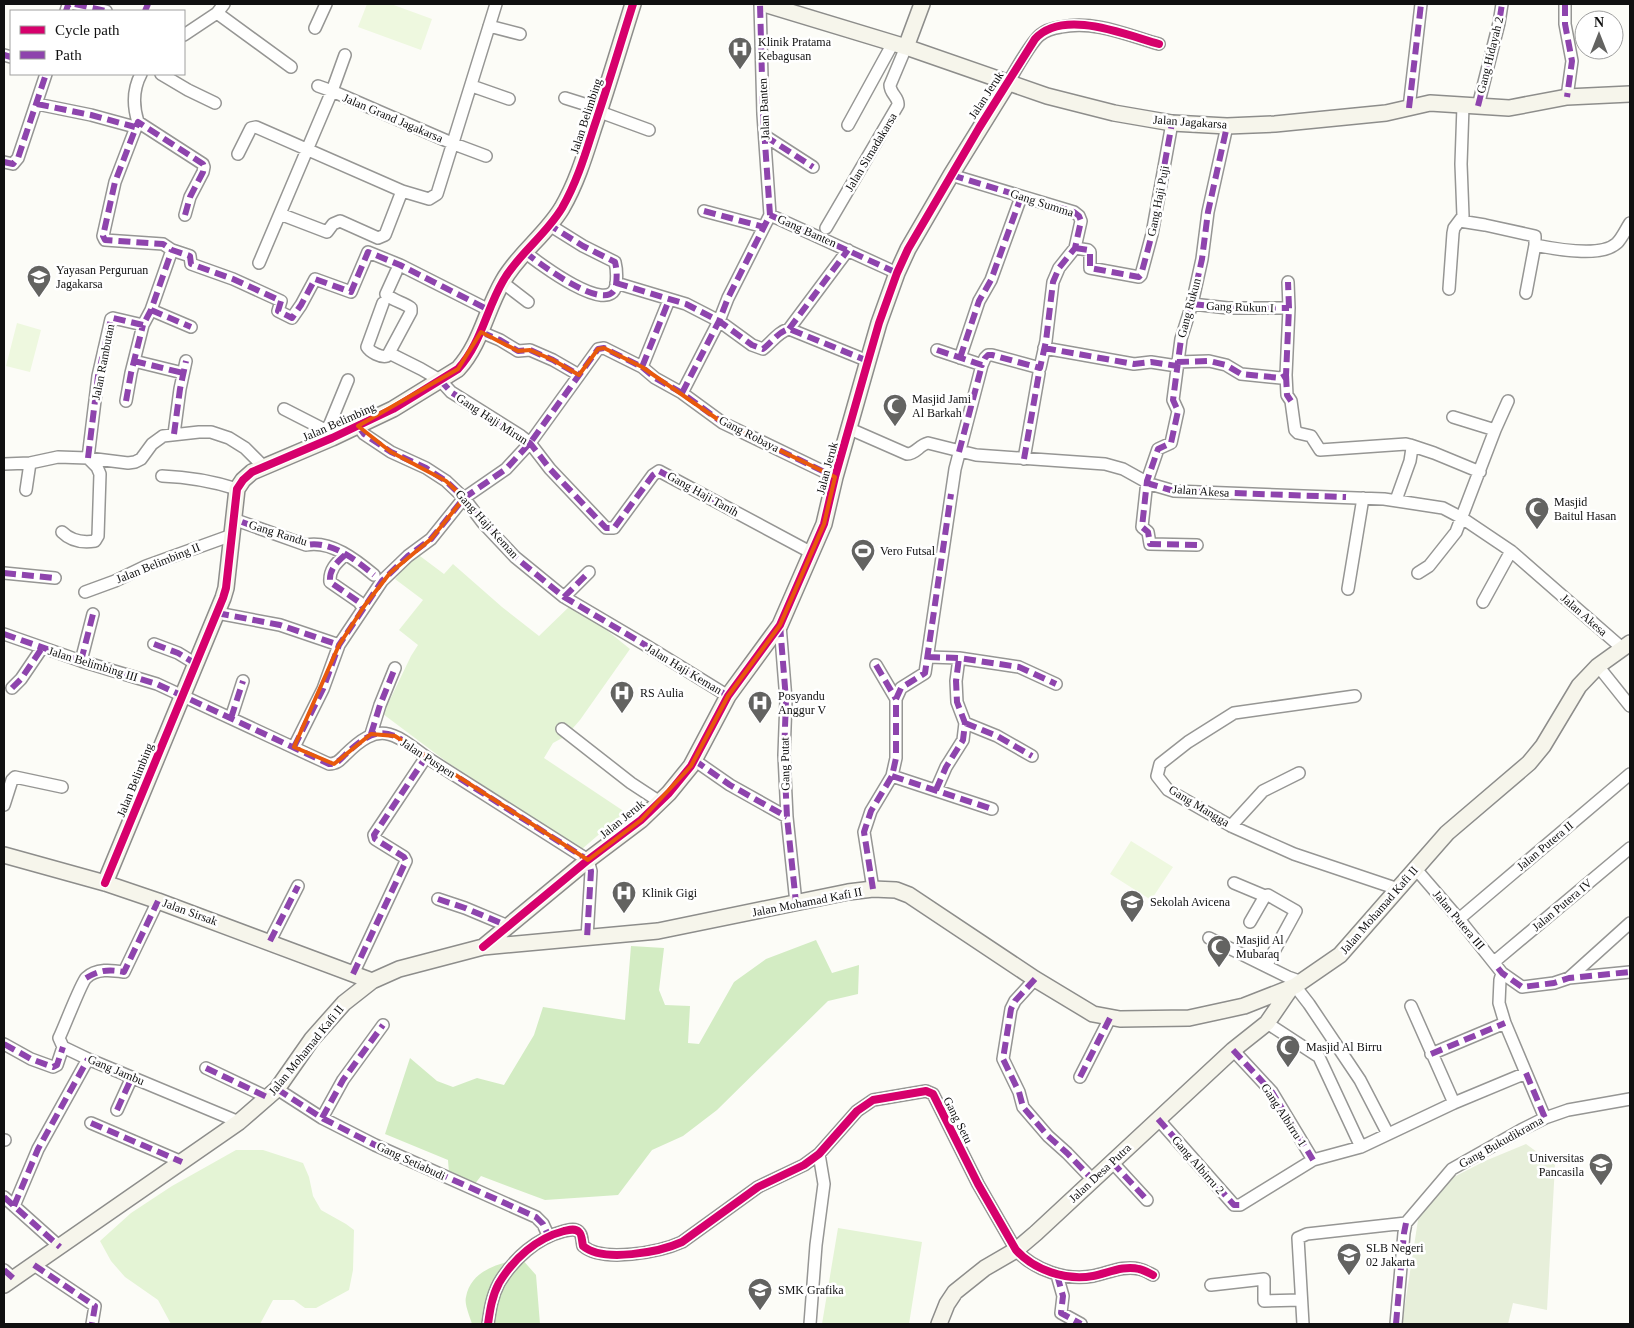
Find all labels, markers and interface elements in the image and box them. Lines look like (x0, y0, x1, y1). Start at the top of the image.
legend (10, 10, 185, 75)
north arrow (1574, 10, 1624, 60)
street label: Gang Hidayah 2 (1474, 15, 1506, 95)
text: N (1594, 15, 1604, 30)
text: Cycle path (55, 22, 120, 38)
place label: Klinik Pratama Kebagusan (758, 35, 832, 63)
hospital icon: Klinik Pratama Kebagusan (727, 36, 753, 70)
text: Path (55, 47, 82, 63)
street label: Jalan Jeruk (966, 69, 1006, 121)
street label: Jalan Belimbing (567, 77, 605, 155)
street label: Jalan Banten (755, 78, 773, 140)
street label: Jalan Grand Jagakarsa (341, 91, 446, 146)
street label: Jalan Simadakarsa (842, 110, 900, 194)
street label: Jalan Jagakarsa (1152, 112, 1228, 132)
street label: Gang Haji Puji (1144, 164, 1172, 238)
street label: Gang Summa (1009, 186, 1076, 220)
street label: Gang Banten (775, 212, 839, 250)
place label: Yayasan Perguruan Jagakarsa (56, 263, 148, 291)
school or university icon: Yayasan Perguruan Jagakarsa (26, 264, 52, 298)
street label: Gang Rukun (1174, 277, 1204, 339)
street label: Gang Rukun I (1206, 299, 1274, 315)
street label: Jalan Rambutan (89, 323, 117, 401)
street label: Gang Haji Mirun (454, 391, 530, 447)
place label: Masjid Jami Al Barkah (912, 392, 972, 420)
mosque icon: Masjid Jami Al Barkah (882, 393, 908, 427)
street label: Jalan Belimbing (300, 400, 378, 444)
street label: Gang Robaya (717, 413, 782, 455)
street label: Jalan Jeruk (813, 440, 841, 496)
street label: Gang Haji Tanih (665, 469, 741, 519)
street label: Jalan Akesa (1172, 482, 1231, 500)
street label: Gang Haji Keman (453, 487, 521, 561)
place label: Masjid Baitul Hasan (1554, 495, 1616, 523)
mosque icon: Masjid Baitul Hasan (1524, 496, 1550, 530)
street label: Gang Randu (247, 517, 309, 549)
sports icon: Vero Futsal (850, 538, 876, 572)
street label: Jalan Belimbing II (114, 540, 202, 586)
place label: Vero Futsal (880, 544, 936, 558)
street label: Jalan Akesa (1558, 591, 1611, 639)
street label: Jalan Haji Keman (644, 641, 724, 697)
street label: Jalan Belimbing III (46, 644, 140, 684)
hospital icon: RS Aulia (609, 680, 635, 714)
place label: RS Aulia (640, 686, 684, 700)
place label: Posyandu Anggur V (778, 689, 826, 717)
hospital icon: Posyandu Anggur V (747, 690, 773, 724)
street label: Jalan Puspen (398, 735, 458, 781)
street label: Gang Putat (778, 736, 792, 791)
street label: Jalan Belimbing (114, 741, 156, 819)
street label: Gang Mangga (1166, 782, 1232, 830)
street label: Jalan Jeruk (597, 797, 647, 841)
street label: Jalan Putera II (1514, 818, 1576, 874)
street label: Jalan Mohamad Kafi II (1337, 863, 1421, 957)
street label: Jalan Putera IV (1529, 876, 1595, 934)
hospital icon: Klinik Gigi (611, 880, 637, 914)
street label: Jalan Mohamad Kafi II (751, 884, 863, 920)
place label: Klinik Gigi (642, 886, 698, 900)
street label: Jalan Putera III (1430, 887, 1488, 953)
school or university icon: Sekolah Avicena (1119, 889, 1145, 923)
place label: Sekolah Avicena (1150, 895, 1231, 909)
street label: Jalan Sirsak (161, 896, 219, 928)
place label: Masjid Al Mubaraq (1236, 933, 1284, 961)
mosque icon: Masjid Al Mubaraq (1206, 934, 1232, 968)
street label: Jalan Mohamad Kafi II (265, 1002, 347, 1098)
mosque icon: Masjid Al Birru (1275, 1034, 1301, 1068)
place label: Masjid Al Birru (1306, 1040, 1382, 1054)
street label: Gang Jambu (85, 1052, 147, 1088)
street label: Gang Albirru 1 (1258, 1081, 1310, 1149)
street label: Gang Setu (940, 1094, 976, 1146)
street label: Gang Bukudikrama (1456, 1113, 1546, 1171)
street label: Gang Albirru 2 (1169, 1133, 1227, 1197)
street label: Gang Setiabudi (374, 1139, 448, 1183)
street label: Jalan Desa Putra (1066, 1140, 1135, 1205)
place label: Universitas Pancasila (1529, 1151, 1585, 1179)
school or university icon: Universitas Pancasila (1588, 1152, 1614, 1186)
place label: SLB Negeri 02 Jakarta (1366, 1241, 1424, 1269)
school or university icon: SLB Negeri 02 Jakarta (1336, 1242, 1362, 1276)
school or university icon: SMK Grafika (747, 1277, 773, 1311)
place label: SMK Grafika (778, 1283, 844, 1297)

